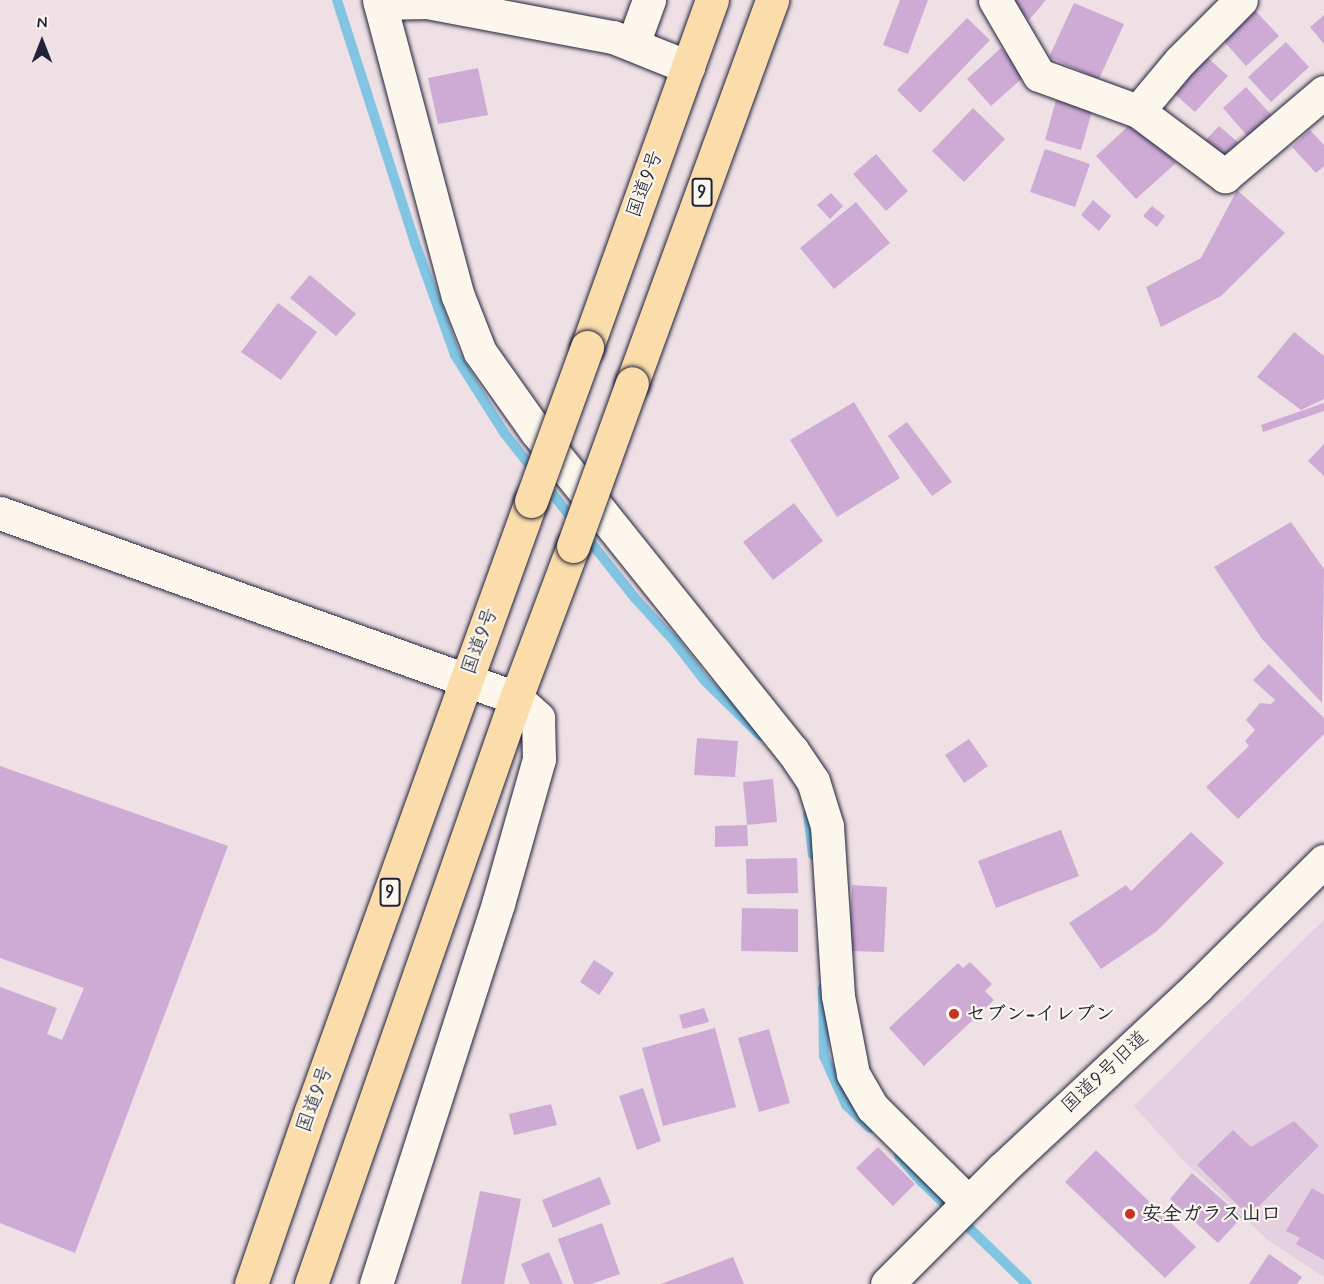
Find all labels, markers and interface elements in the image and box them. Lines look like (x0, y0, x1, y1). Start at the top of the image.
north arrow (12, 12, 72, 72)
text: N (37, 13, 47, 34)
street label: 国道9号 (622, 147, 668, 221)
road number: 9 (692, 177, 712, 207)
street label: 国道9号 (457, 604, 503, 678)
road number: 9 (380, 877, 400, 907)
place label: セブン-イレブン (966, 1002, 1115, 1026)
marker: セブン-イレブン (947, 1007, 961, 1021)
street label: 国道9号旧道 (1057, 1026, 1153, 1118)
street label: 国道9号 (292, 1062, 338, 1136)
place label: 安全ガラス山口 (1142, 1202, 1282, 1226)
marker: 安全ガラス山口 (1123, 1207, 1137, 1221)

